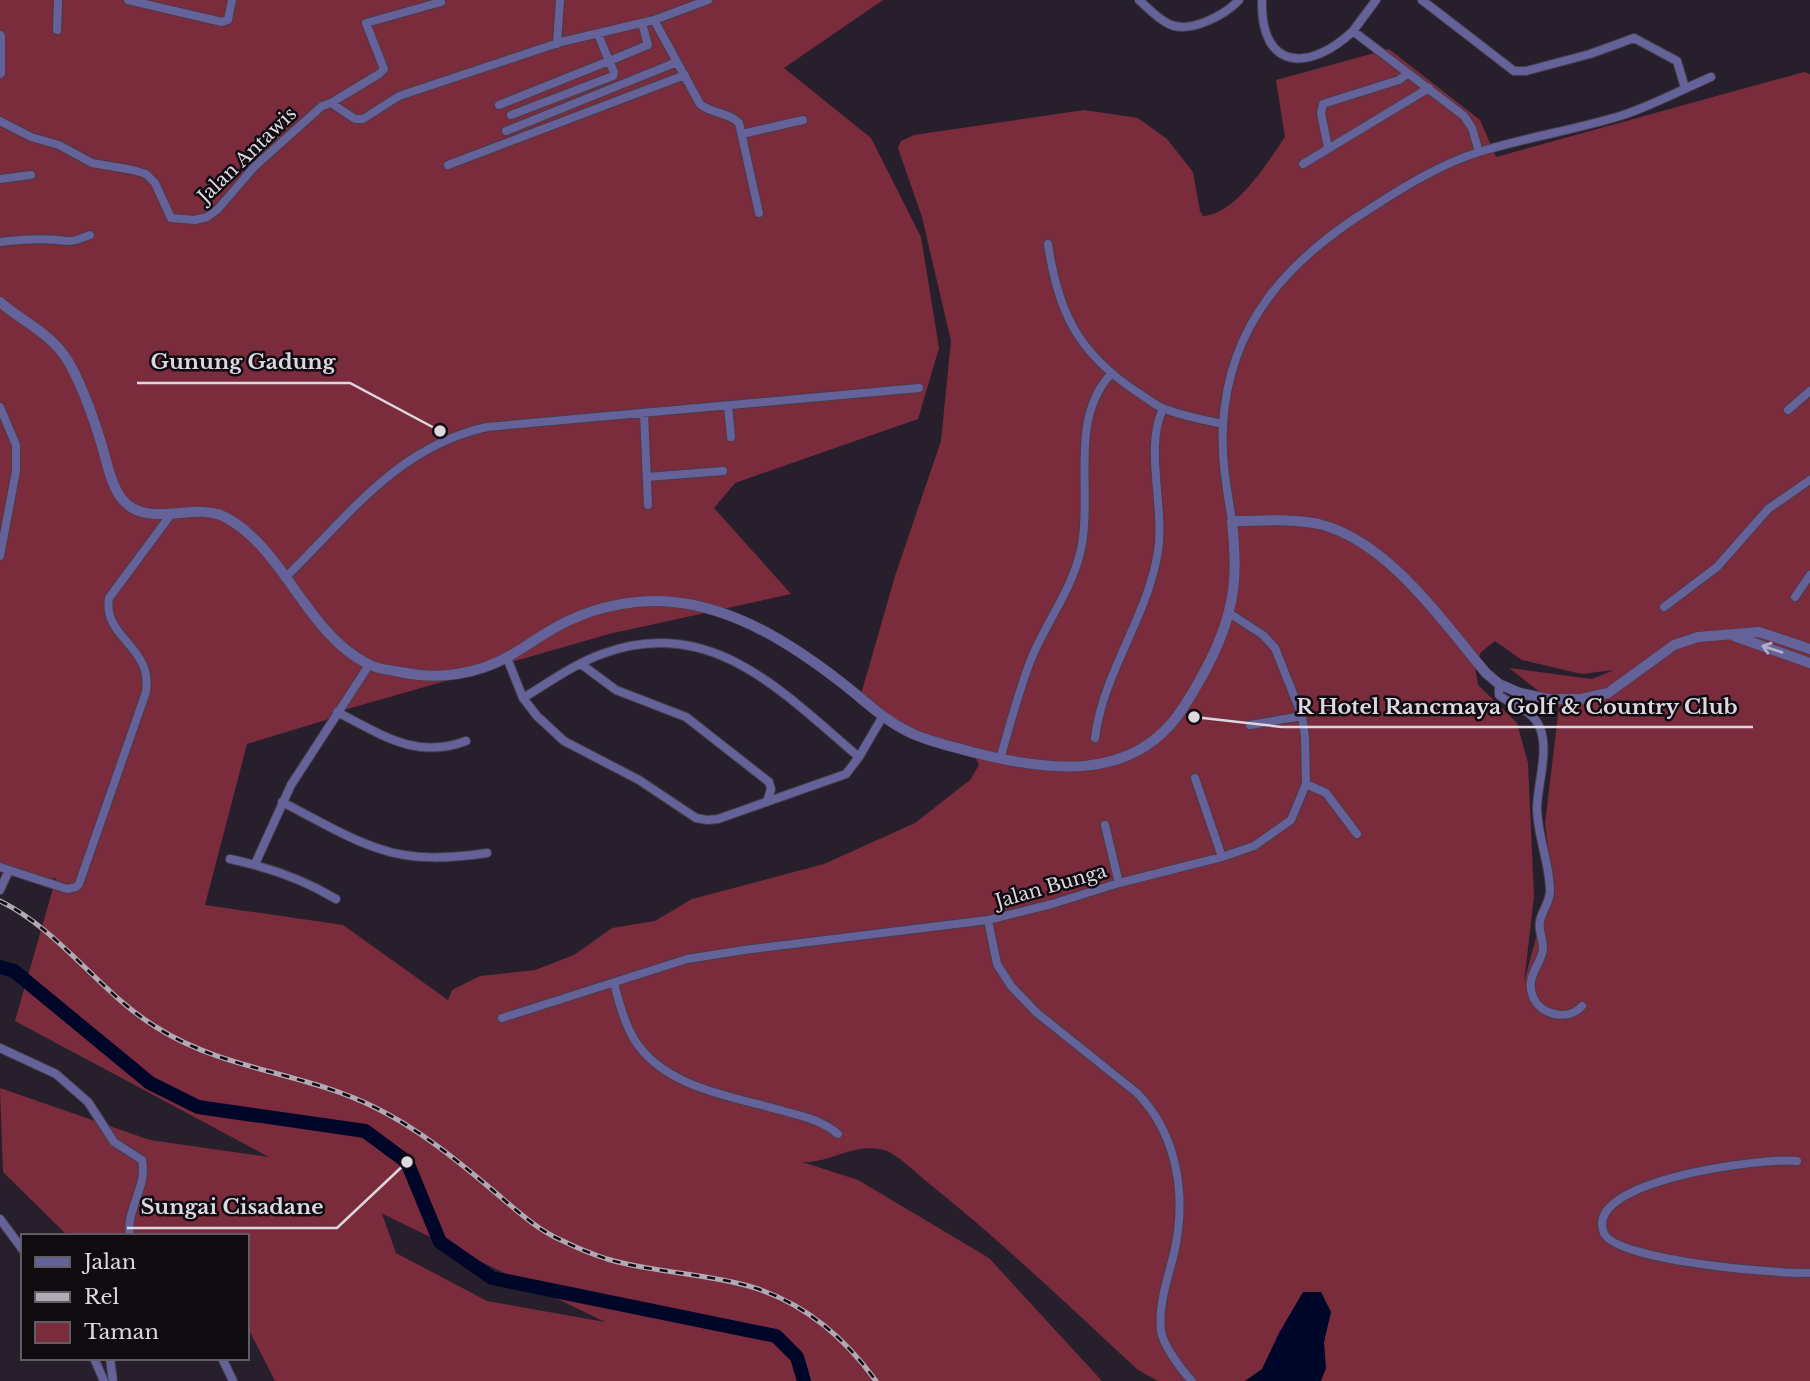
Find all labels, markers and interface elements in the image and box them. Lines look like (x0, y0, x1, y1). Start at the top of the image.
street label: Jalan Antawis (191, 102, 301, 210)
callout: Gunung Gadung (137, 341, 350, 383)
text: Gunung Gadung (151, 349, 337, 375)
one-way arrow (1761, 642, 1783, 654)
callout: R Hotel Rancmaya Golf & Country Club (1282, 685, 1753, 727)
text: R Hotel Rancmaya Golf & Country Club (1296, 694, 1738, 720)
street label: Jalan Bunga (990, 859, 1110, 914)
callout: Sungai Cisadane (127, 1186, 337, 1228)
text: Sungai Cisadane (141, 1194, 323, 1220)
legend (21, 1234, 248, 1360)
text: Jalan (81, 1249, 136, 1275)
text: Rel (84, 1284, 119, 1310)
text: Taman (84, 1319, 159, 1345)

